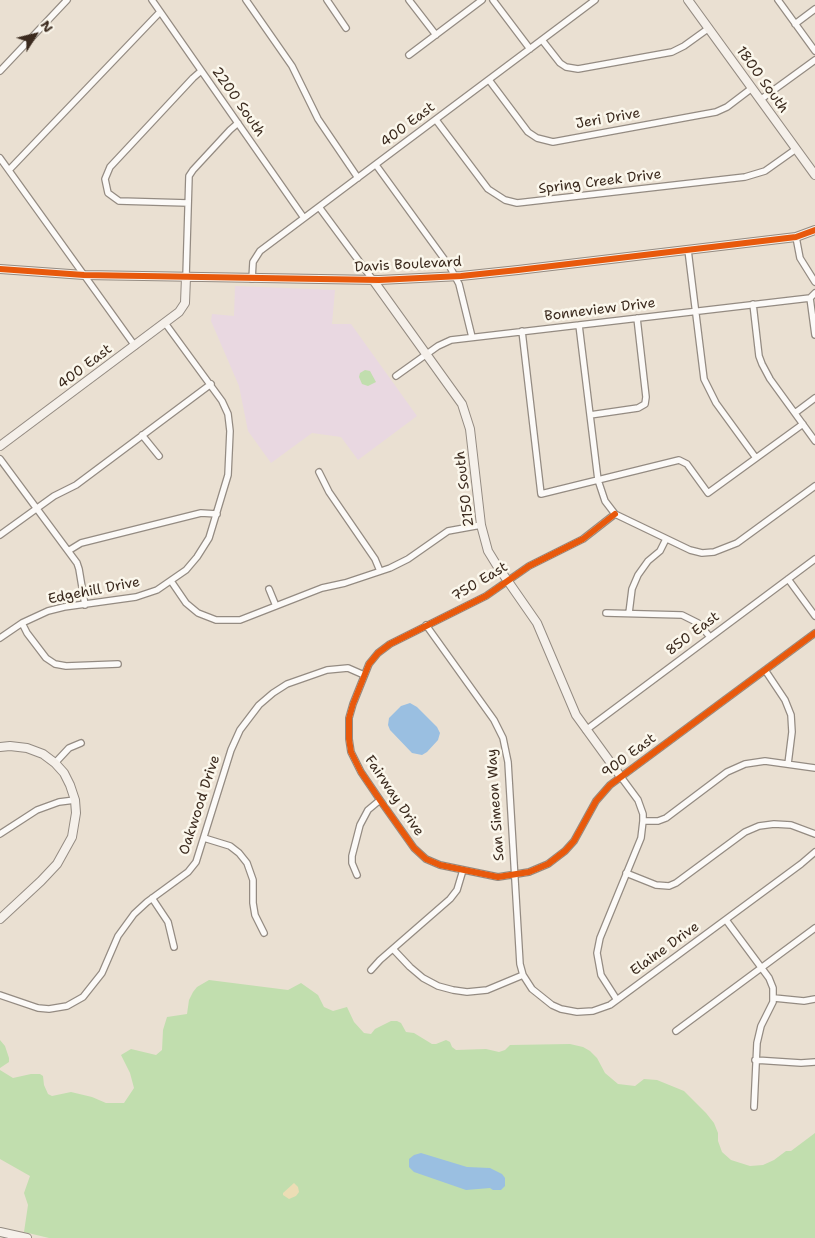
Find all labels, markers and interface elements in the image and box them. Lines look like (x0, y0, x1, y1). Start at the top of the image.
north arrow (10, 10, 60, 60)
text: N (37, 16, 58, 36)
street label: 1800 South (732, 43, 792, 117)
street label: 2200 South (208, 64, 268, 140)
street label: 400 East (377, 99, 439, 151)
street label: Jeri Drive (574, 105, 642, 133)
street label: Spring Creek Drive (538, 166, 662, 198)
street label: Davis Boulevard (354, 254, 462, 276)
street label: Bonneview Drive (544, 295, 656, 325)
street label: 400 East (54, 341, 116, 393)
street label: 2150 South (452, 450, 478, 528)
street label: 750 East (449, 559, 511, 605)
street label: Edgehill Drive (47, 574, 141, 608)
street label: 850 East (663, 609, 723, 659)
street label: 900 East (598, 730, 660, 782)
street label: San Simeon Way (484, 748, 508, 862)
street label: Oakwood Drive (176, 753, 224, 857)
street label: Fairway Drive (361, 753, 427, 839)
street label: Elaine Drive (627, 918, 703, 980)

